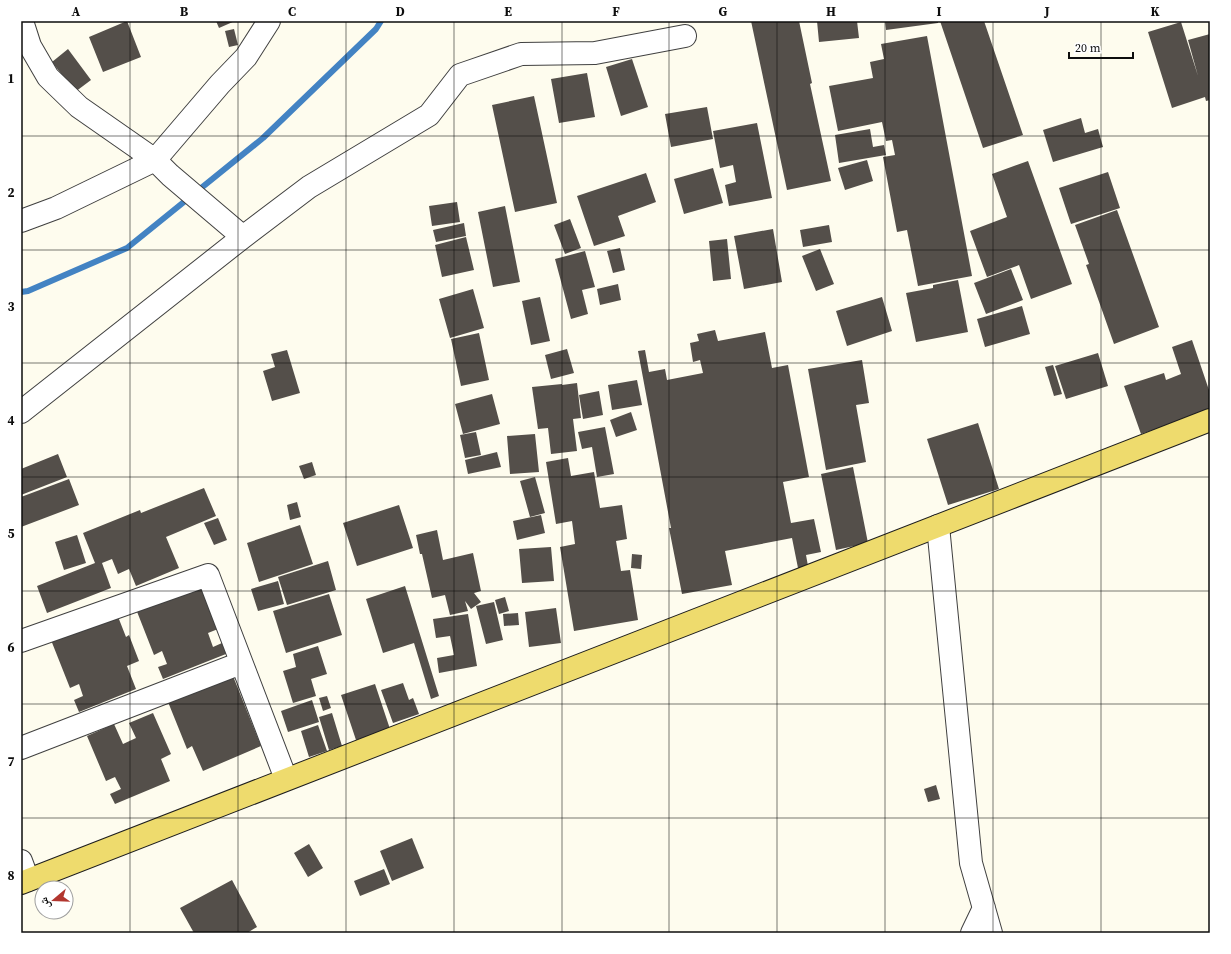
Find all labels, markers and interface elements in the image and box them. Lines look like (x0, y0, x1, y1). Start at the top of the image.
text: A (72, 3, 81, 20)
text: B (180, 3, 189, 20)
text: C (288, 3, 296, 20)
text: D (395, 3, 405, 20)
text: E (504, 3, 512, 20)
text: F (612, 3, 620, 20)
text: G (719, 3, 728, 20)
text: H (826, 3, 836, 20)
text: I (936, 3, 942, 20)
text: J (1043, 3, 1050, 20)
text: K (1150, 3, 1160, 20)
scale bar (1069, 34, 1133, 60)
text: 20 m (1075, 40, 1101, 56)
text: 1 (7, 70, 15, 87)
text: 2 (7, 184, 15, 201)
text: 3 (7, 298, 15, 315)
text: 4 (7, 412, 15, 429)
text: 5 (7, 525, 15, 542)
text: 6 (7, 639, 15, 656)
text: 7 (7, 753, 15, 770)
text: 8 (7, 867, 15, 884)
north arrow (34, 880, 74, 920)
text: ش (36, 895, 54, 911)

